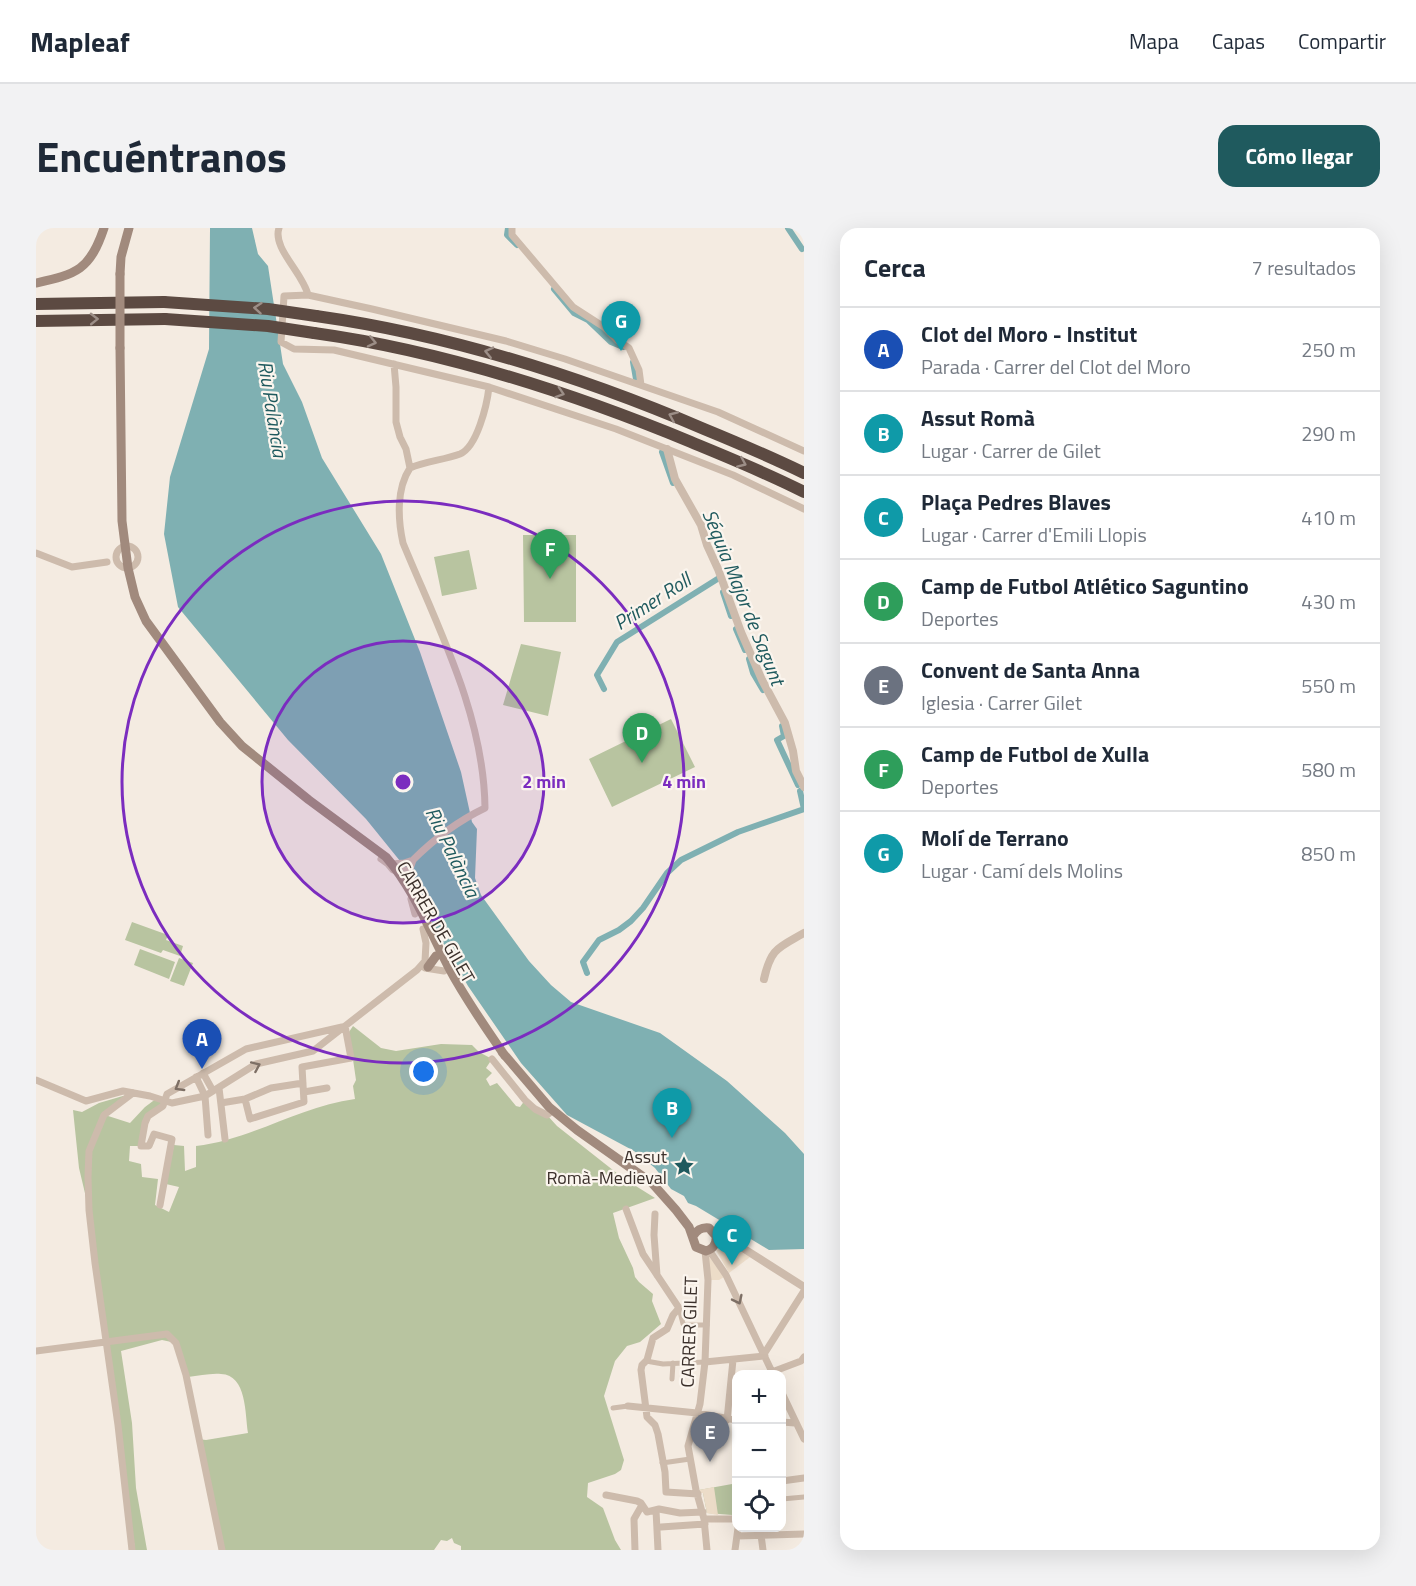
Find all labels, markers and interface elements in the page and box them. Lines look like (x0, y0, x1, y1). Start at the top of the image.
text: Mapleaf (30, 20, 130, 63)
text: Mapa (1129, 25, 1179, 57)
text: Capas (1212, 25, 1265, 57)
text: Compartir (1298, 25, 1386, 57)
text: Encuéntranos (36, 124, 287, 188)
button: Cómo llegar (1218, 125, 1380, 187)
text: Cerca (864, 248, 926, 287)
text: 7 resultados (1252, 252, 1356, 283)
one-way arrow (254, 302, 263, 315)
pin: G (602, 302, 640, 351)
one-way arrow (90, 313, 99, 325)
text: Clot del Moro - Institut (921, 317, 1137, 351)
one-way arrow (366, 334, 376, 347)
text: A (877, 334, 890, 365)
text: 250 m (1301, 334, 1356, 365)
one-way arrow (485, 346, 495, 359)
text: Parada · Carrer del Clot del Moro (921, 351, 1191, 382)
water label: Riu Palància (250, 359, 296, 460)
one-way arrow (554, 386, 565, 398)
text: Assut Romà (921, 401, 1035, 435)
one-way arrow (669, 411, 680, 423)
text: B (877, 418, 890, 449)
text: 290 m (1301, 418, 1356, 449)
text: Lugar · Carrer de Gilet (921, 435, 1101, 466)
one-way arrow (735, 456, 746, 468)
text: Plaça Pedres Blaves (921, 485, 1111, 519)
text: C (878, 502, 889, 533)
text: 410 m (1301, 502, 1356, 533)
water label: Séquia Major de Sagunt (695, 504, 794, 692)
text: Lugar · Carrer d'Emili Llopis (921, 519, 1147, 550)
pin: F (530, 530, 570, 579)
water label: Primer Roll (607, 563, 699, 638)
text: Camp de Futbol Atlético Saguntino (921, 569, 1249, 603)
text: D (877, 586, 890, 617)
text: 430 m (1301, 586, 1356, 617)
text: Deportes (921, 603, 998, 634)
text: Convent de Santa Anna (921, 653, 1140, 687)
text: E (878, 670, 889, 701)
text: 550 m (1301, 670, 1356, 701)
text: Iglesia · Carrer Gilet (921, 687, 1082, 718)
pin: D (622, 714, 662, 763)
text: Camp de Futbol de Xulla (921, 737, 1149, 771)
text: F (878, 754, 889, 785)
text: 580 m (1301, 754, 1356, 785)
text: 2 min (522, 768, 566, 795)
text: 4 min (662, 768, 706, 795)
text: Deportes (921, 771, 998, 802)
centre of rings (393, 772, 413, 792)
water label: Riu Palància (418, 802, 489, 903)
text: Molí de Terrano (921, 821, 1069, 855)
text: G (877, 838, 890, 869)
text: 850 m (1301, 838, 1356, 869)
text: Lugar · Camí dels Molins (921, 855, 1123, 886)
street label: CARRER DE GILET (390, 856, 482, 988)
pin: A (182, 1020, 222, 1069)
your location (409, 1057, 438, 1086)
one-way arrow (249, 1062, 260, 1074)
one-way arrow (175, 1080, 185, 1092)
pin: B (652, 1088, 692, 1138)
place label: Assut Romà-Medieval (546, 1143, 668, 1191)
place icon: Assut Romà-Medieval (672, 1154, 696, 1178)
pin: C (712, 1216, 752, 1265)
street label: CARRER GILET (674, 1275, 704, 1388)
one-way arrow (731, 1294, 743, 1305)
map controls (732, 1370, 786, 1532)
button: + (732, 1370, 786, 1424)
pin: E (690, 1412, 730, 1462)
button: − (732, 1424, 786, 1478)
button: locate (732, 1478, 786, 1532)

